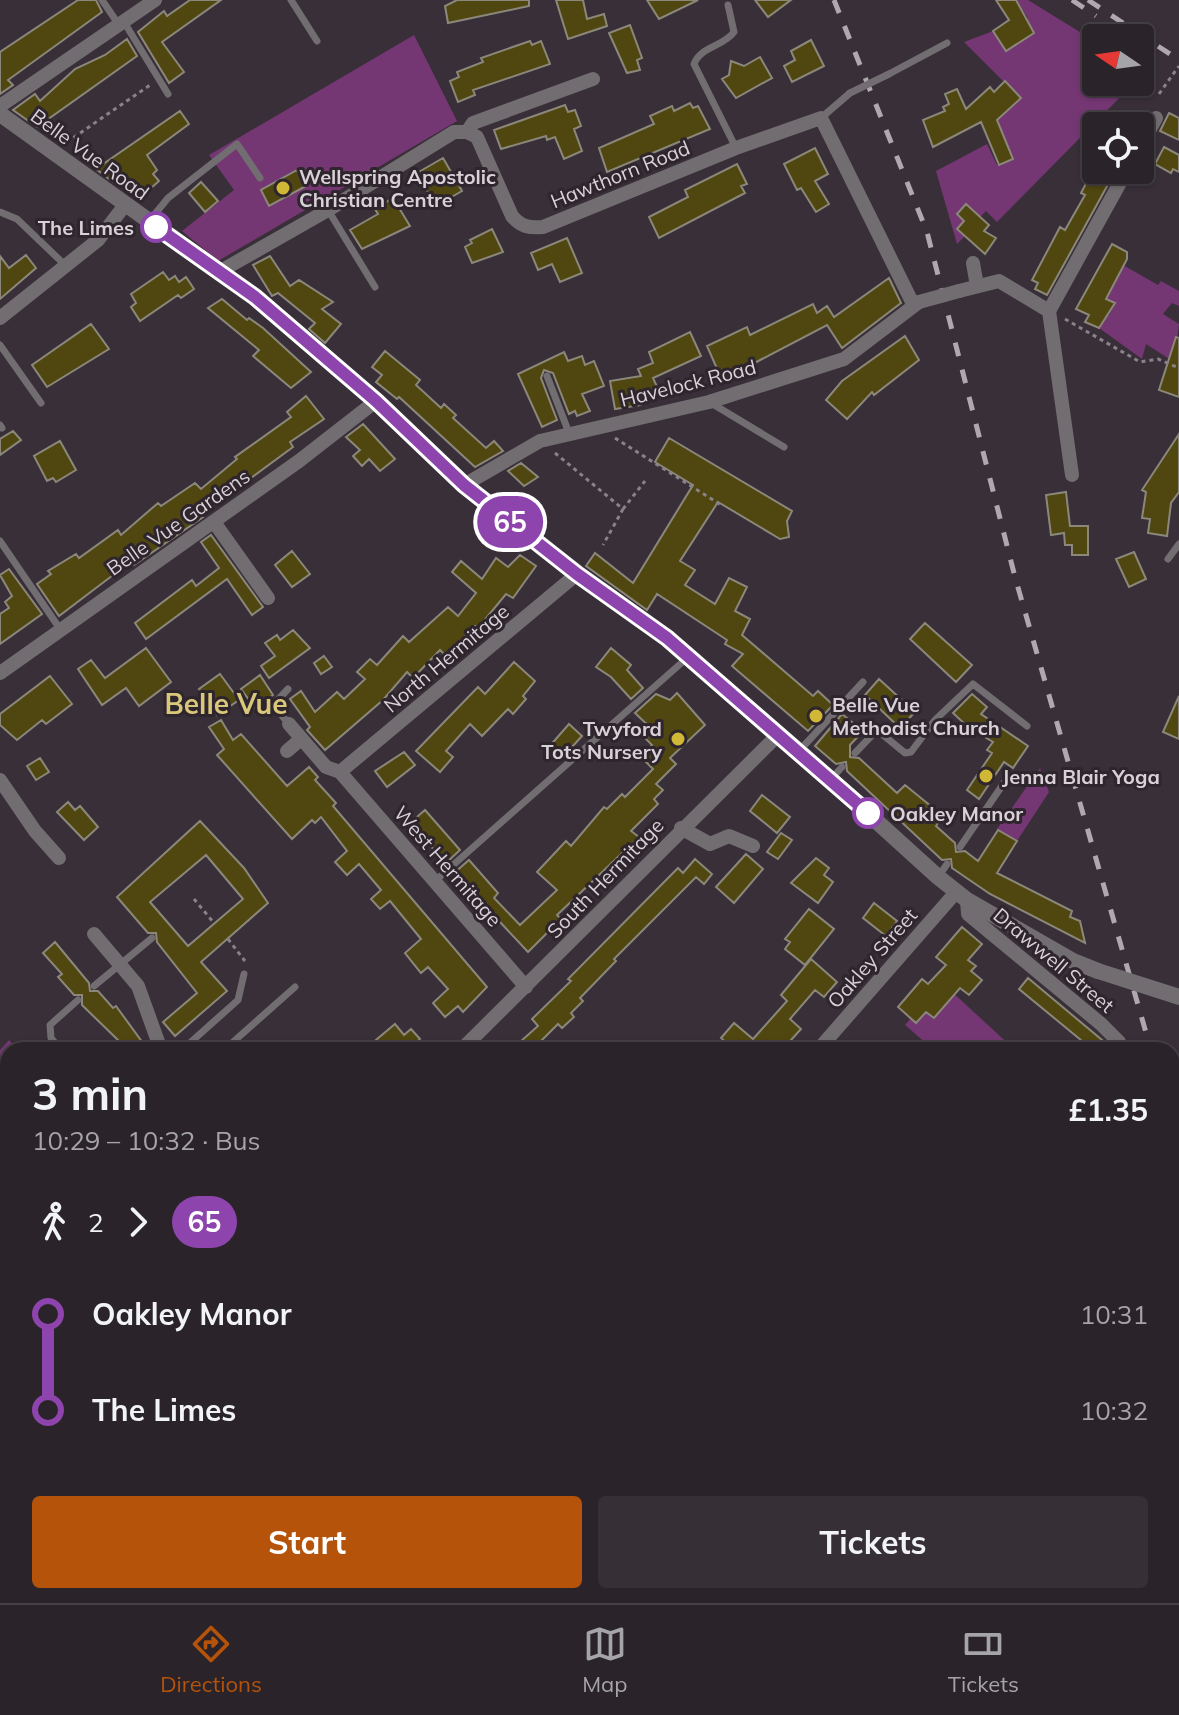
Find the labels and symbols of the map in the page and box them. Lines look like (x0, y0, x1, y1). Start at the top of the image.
north arrow (1082, 24, 1154, 96)
street label: Belle Vue Road (26, 103, 154, 205)
street label: Hawthorn Road (547, 135, 693, 213)
place label: Wellspring Apostolic Christian Centre (299, 164, 496, 212)
marker: Wellspring Apostolic Christian Centre (274, 179, 292, 197)
marker: The Limes (141, 212, 171, 242)
place label: The Limes (38, 215, 134, 240)
street label: Havelock Road (617, 354, 759, 412)
street label: Belle Vue Gardens (102, 463, 254, 581)
line badge: 65 (474, 496, 546, 548)
street label: North Hermitage (378, 598, 514, 718)
district label: Belle Vue (164, 686, 288, 721)
place label: Belle Vue Methodist Church (832, 692, 1000, 740)
marker: Belle Vue Methodist Church (807, 707, 825, 725)
place label: Twyford Tots Nursery (541, 716, 662, 764)
marker: Twyford Tots Nursery (669, 730, 687, 748)
place label: Jenna Blair Yoga (1002, 764, 1160, 789)
marker: Jenna Blair Yoga (977, 767, 995, 785)
marker: Oakley Manor (853, 798, 883, 828)
street label: West Hermitage (389, 801, 507, 931)
place label: Oakley Manor (890, 801, 1023, 826)
street label: South Hermitage (541, 813, 669, 943)
street label: Drawwell Street (989, 902, 1119, 1018)
street label: Oakley Street (822, 903, 922, 1013)

